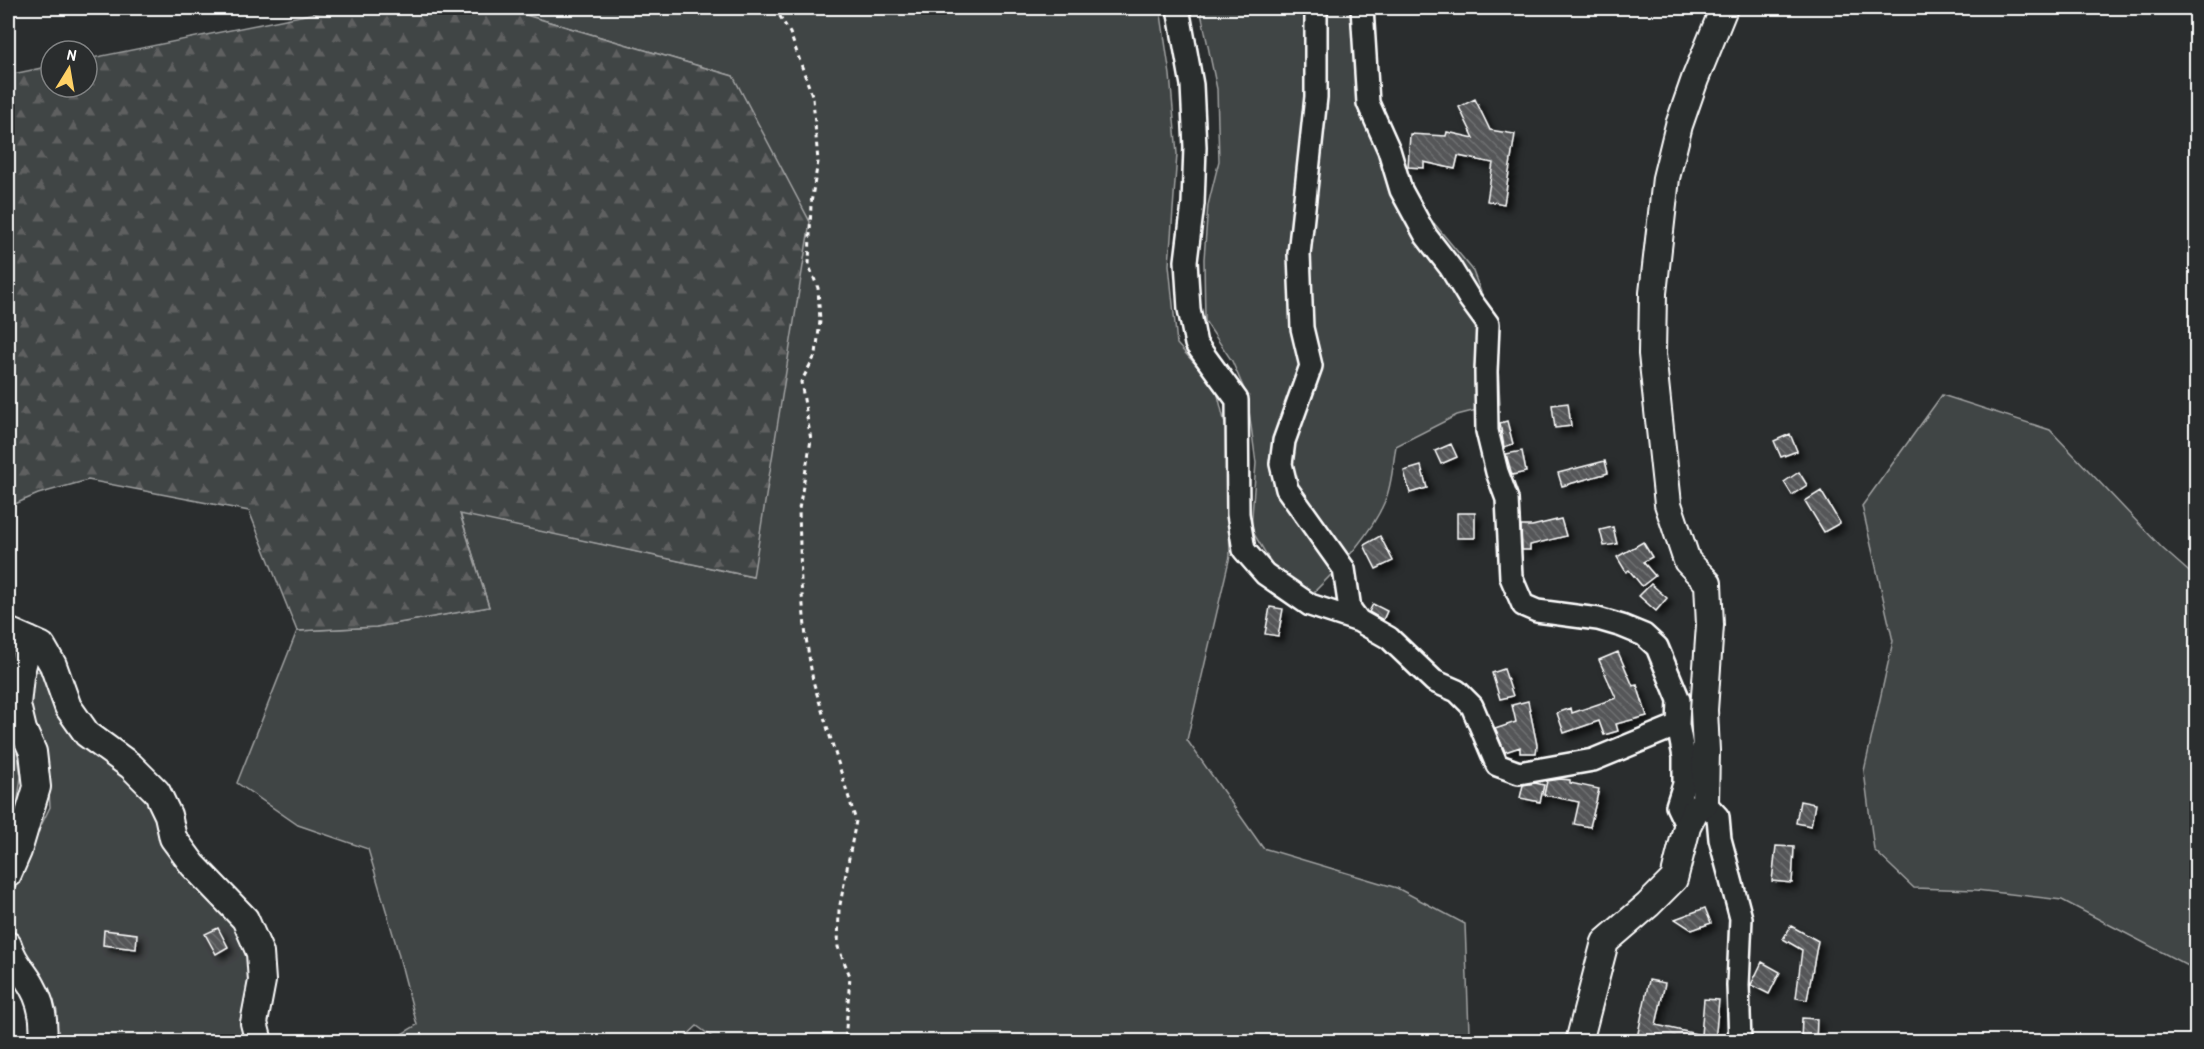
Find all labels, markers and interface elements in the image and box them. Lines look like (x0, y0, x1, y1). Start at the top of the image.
north arrow (39, 39, 99, 99)
text: N (66, 43, 79, 66)

